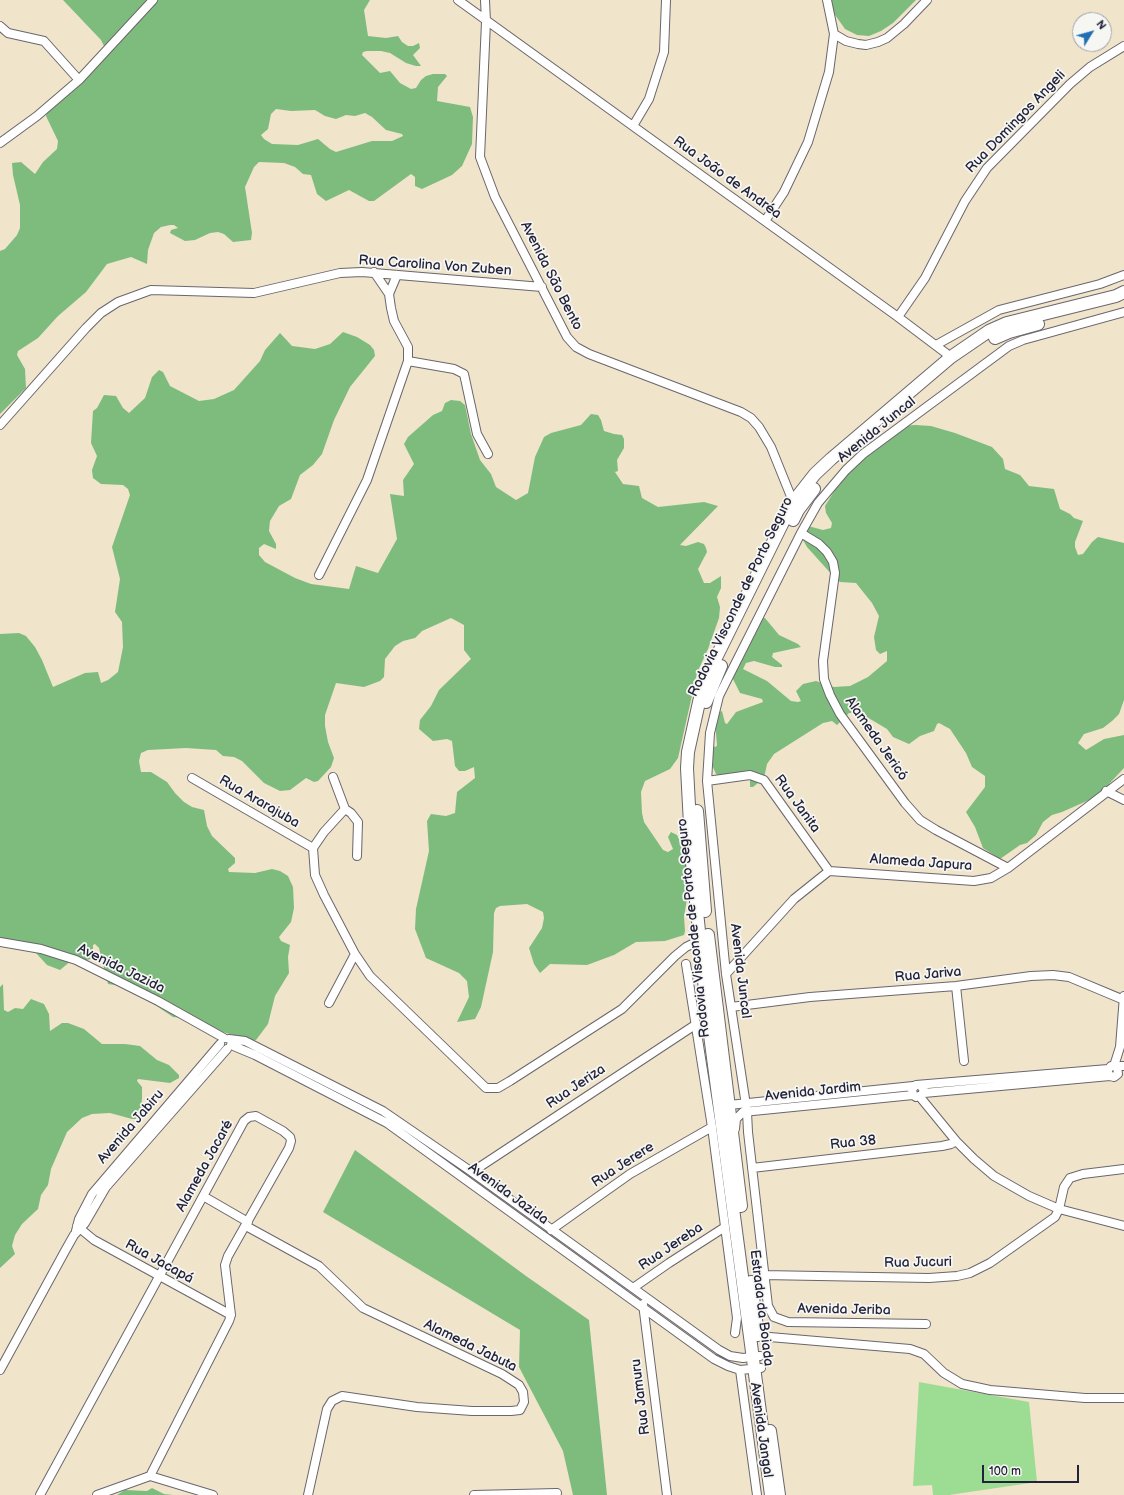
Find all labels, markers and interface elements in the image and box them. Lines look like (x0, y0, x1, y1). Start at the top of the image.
north arrow (1072, 12, 1112, 52)
text: N (1094, 18, 1109, 32)
street label: Rua Domingos Angeli (963, 67, 1069, 177)
street label: Rua João de Andréa (670, 133, 784, 223)
street label: Avenida São Bento (516, 219, 586, 333)
street label: Rua Carolina Von Zuben (358, 252, 512, 280)
street label: Avenida Juncal (835, 393, 919, 467)
street label: Rodovia Visconde de Porto Seguro (685, 494, 797, 700)
street label: Alameda Jericó (841, 694, 911, 784)
street label: Rua Ararajuba (216, 772, 302, 832)
street label: Rua Janita (770, 772, 824, 836)
street label: Rodovia Visconde de Porto Seguro (674, 818, 714, 1038)
street label: Alameda Japura (869, 851, 973, 875)
street label: Avenida Juncal (726, 923, 754, 1019)
street label: Avenida Jazida (75, 941, 167, 997)
street label: Rua Jariva (894, 964, 962, 986)
street label: Rua Jeriza (543, 1061, 609, 1113)
street label: Avenida Jardim (764, 1079, 862, 1105)
street label: Avenida Jabiru (94, 1086, 168, 1168)
street label: Alameda Jacaré (173, 1117, 237, 1215)
street label: Rua 38 (829, 1132, 877, 1154)
street label: Rua Jerere (589, 1139, 657, 1191)
street label: Avenida Jazida (465, 1159, 551, 1229)
street label: Rua Jereba (636, 1219, 706, 1275)
street label: Rua Jacapá (122, 1236, 196, 1288)
street label: Estrada da Boiada (746, 1249, 776, 1367)
street label: Rua Jucuri (884, 1254, 952, 1272)
street label: Avenida Jeriba (797, 1301, 891, 1319)
street label: Alameda Jabuta (421, 1316, 519, 1376)
street label: Rua Jamuru (628, 1358, 654, 1436)
street label: Avenida Jangal (746, 1381, 776, 1479)
scale bar (984, 1457, 1081, 1483)
text: 100 m (989, 1464, 1021, 1479)

